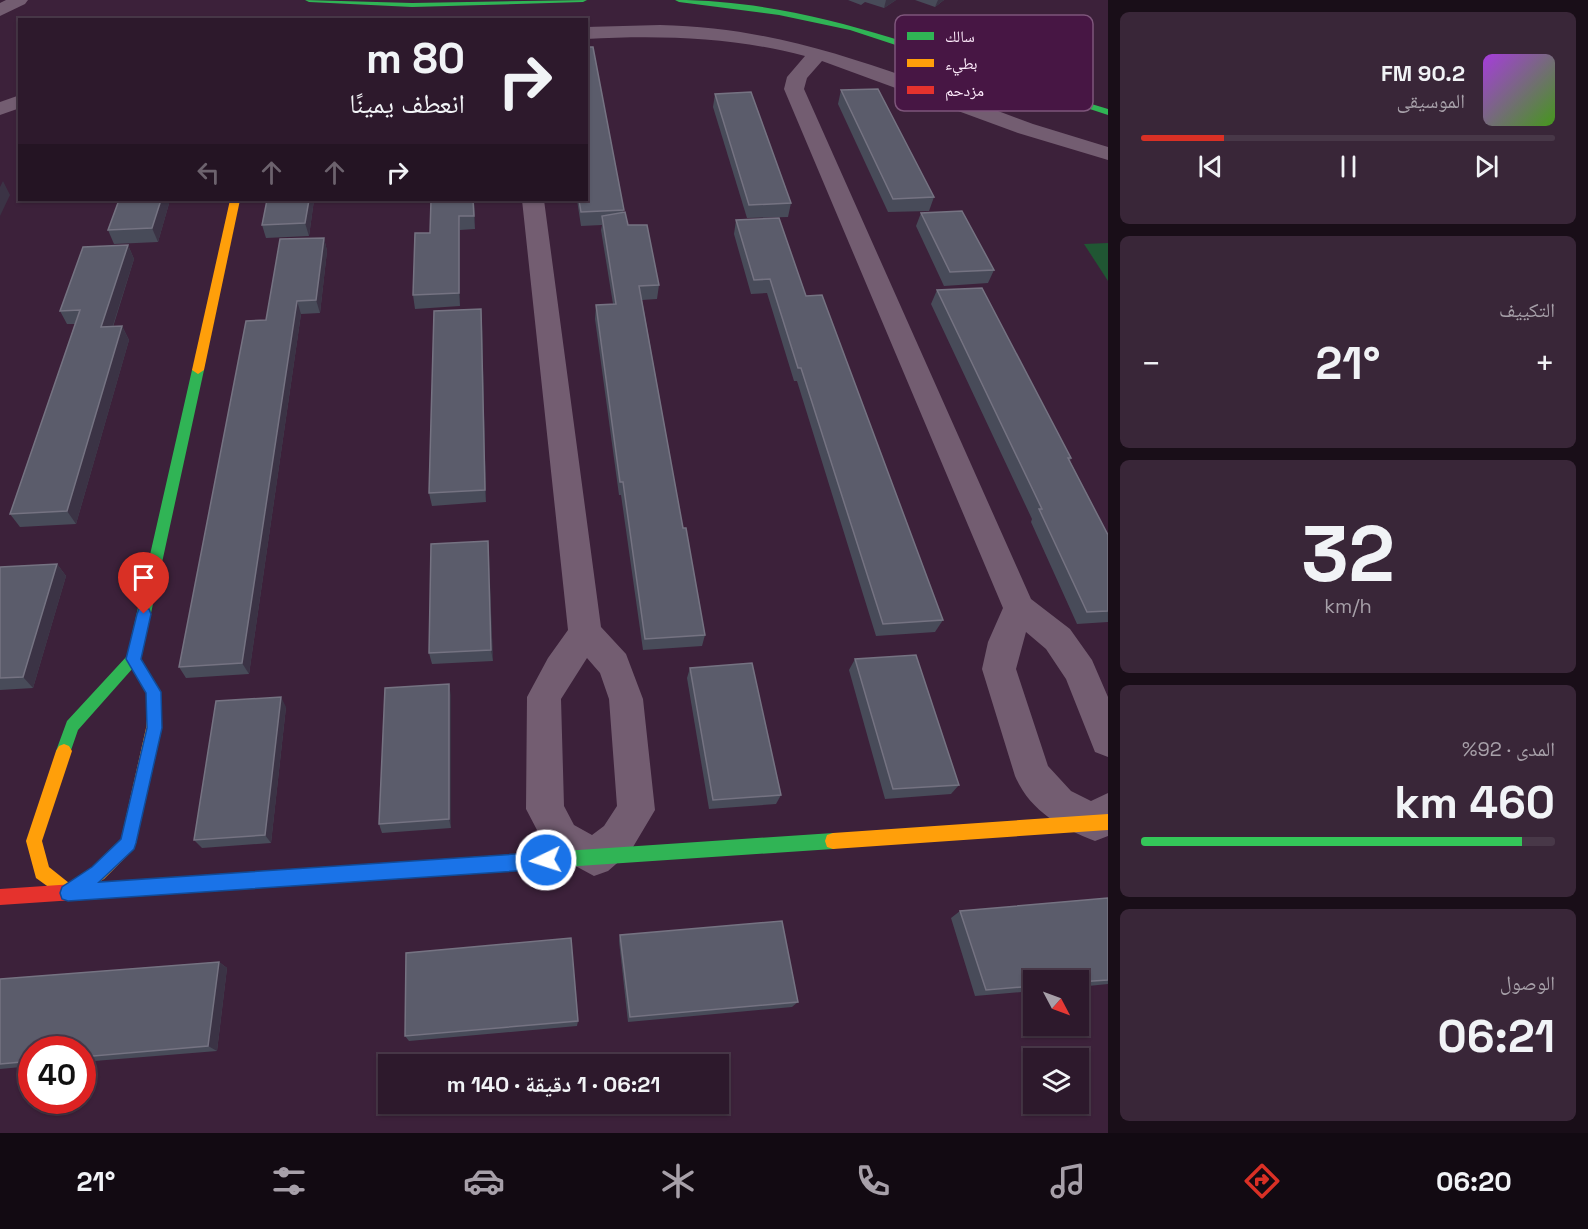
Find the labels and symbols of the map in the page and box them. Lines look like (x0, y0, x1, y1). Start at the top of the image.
legend (895, 15, 1093, 111)
text: سالك (945, 26, 975, 47)
text: بطيء (945, 53, 977, 76)
text: مزدحم (945, 80, 984, 101)
pin (118, 552, 169, 614)
position arrow (514, 828, 578, 892)
north arrow (1023, 970, 1089, 1036)
speed limit sign: 40 (18, 1036, 96, 1114)

